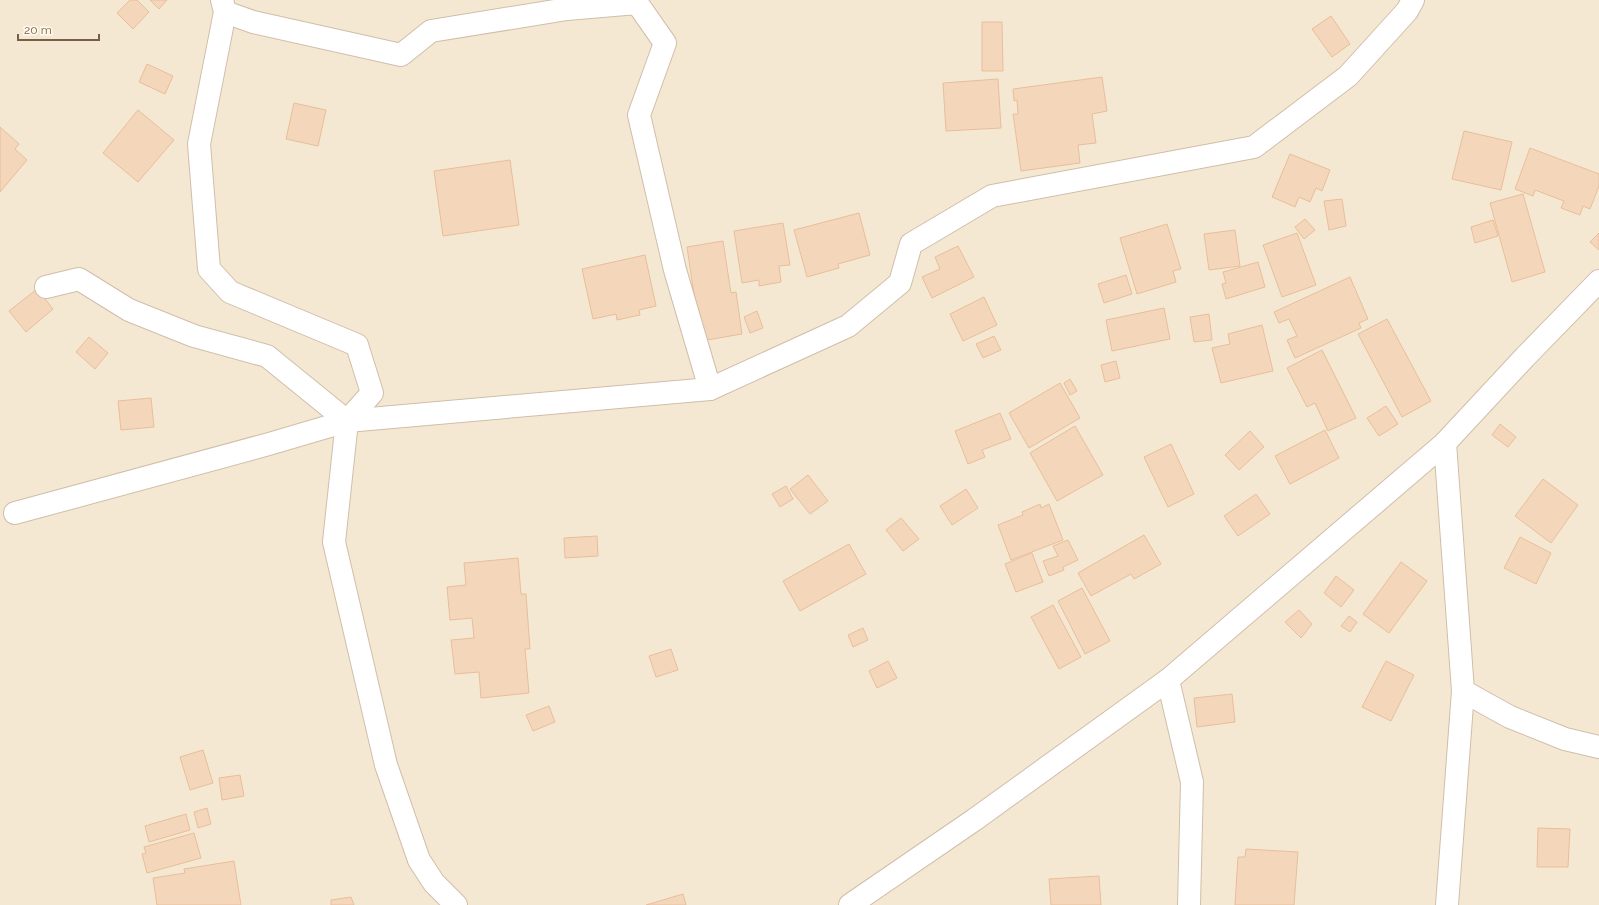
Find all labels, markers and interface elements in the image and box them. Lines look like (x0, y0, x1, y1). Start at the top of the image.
scale bar (18, 16, 99, 42)
text: 20 m (24, 23, 52, 37)

